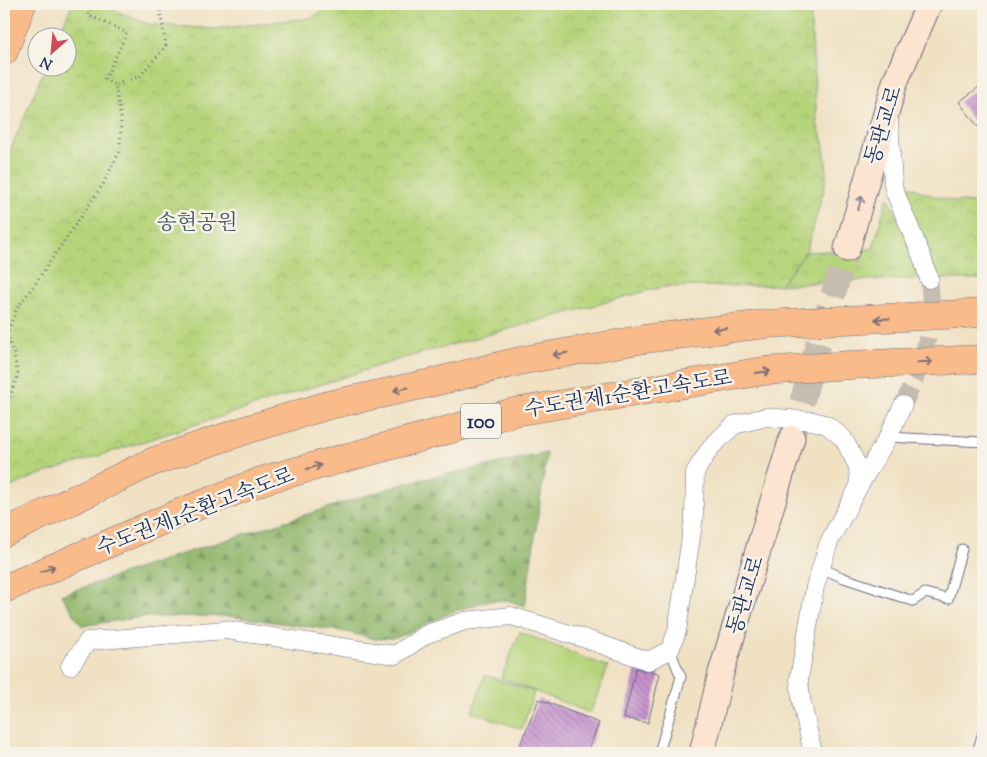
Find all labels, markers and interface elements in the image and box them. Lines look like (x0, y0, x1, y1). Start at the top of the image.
north arrow (28, 28, 78, 78)
text: N (37, 50, 57, 73)
street label: 동판교로 (859, 82, 911, 169)
one-way arrow (856, 195, 866, 211)
park label: 송현공원 (156, 209, 238, 239)
one-way arrow (874, 314, 890, 323)
one-way arrow (712, 325, 728, 335)
one-way arrow (552, 349, 568, 359)
one-way arrow (917, 357, 933, 366)
street label: 수도권제1순환고속도로 (522, 364, 734, 426)
one-way arrow (755, 367, 771, 377)
one-way arrow (393, 385, 409, 395)
road number: 100 (461, 404, 501, 438)
street label: 수도권제1순환고속도로 (92, 461, 299, 564)
one-way arrow (306, 462, 322, 471)
street label: 동판교로 (721, 552, 773, 639)
one-way arrow (41, 564, 56, 573)

